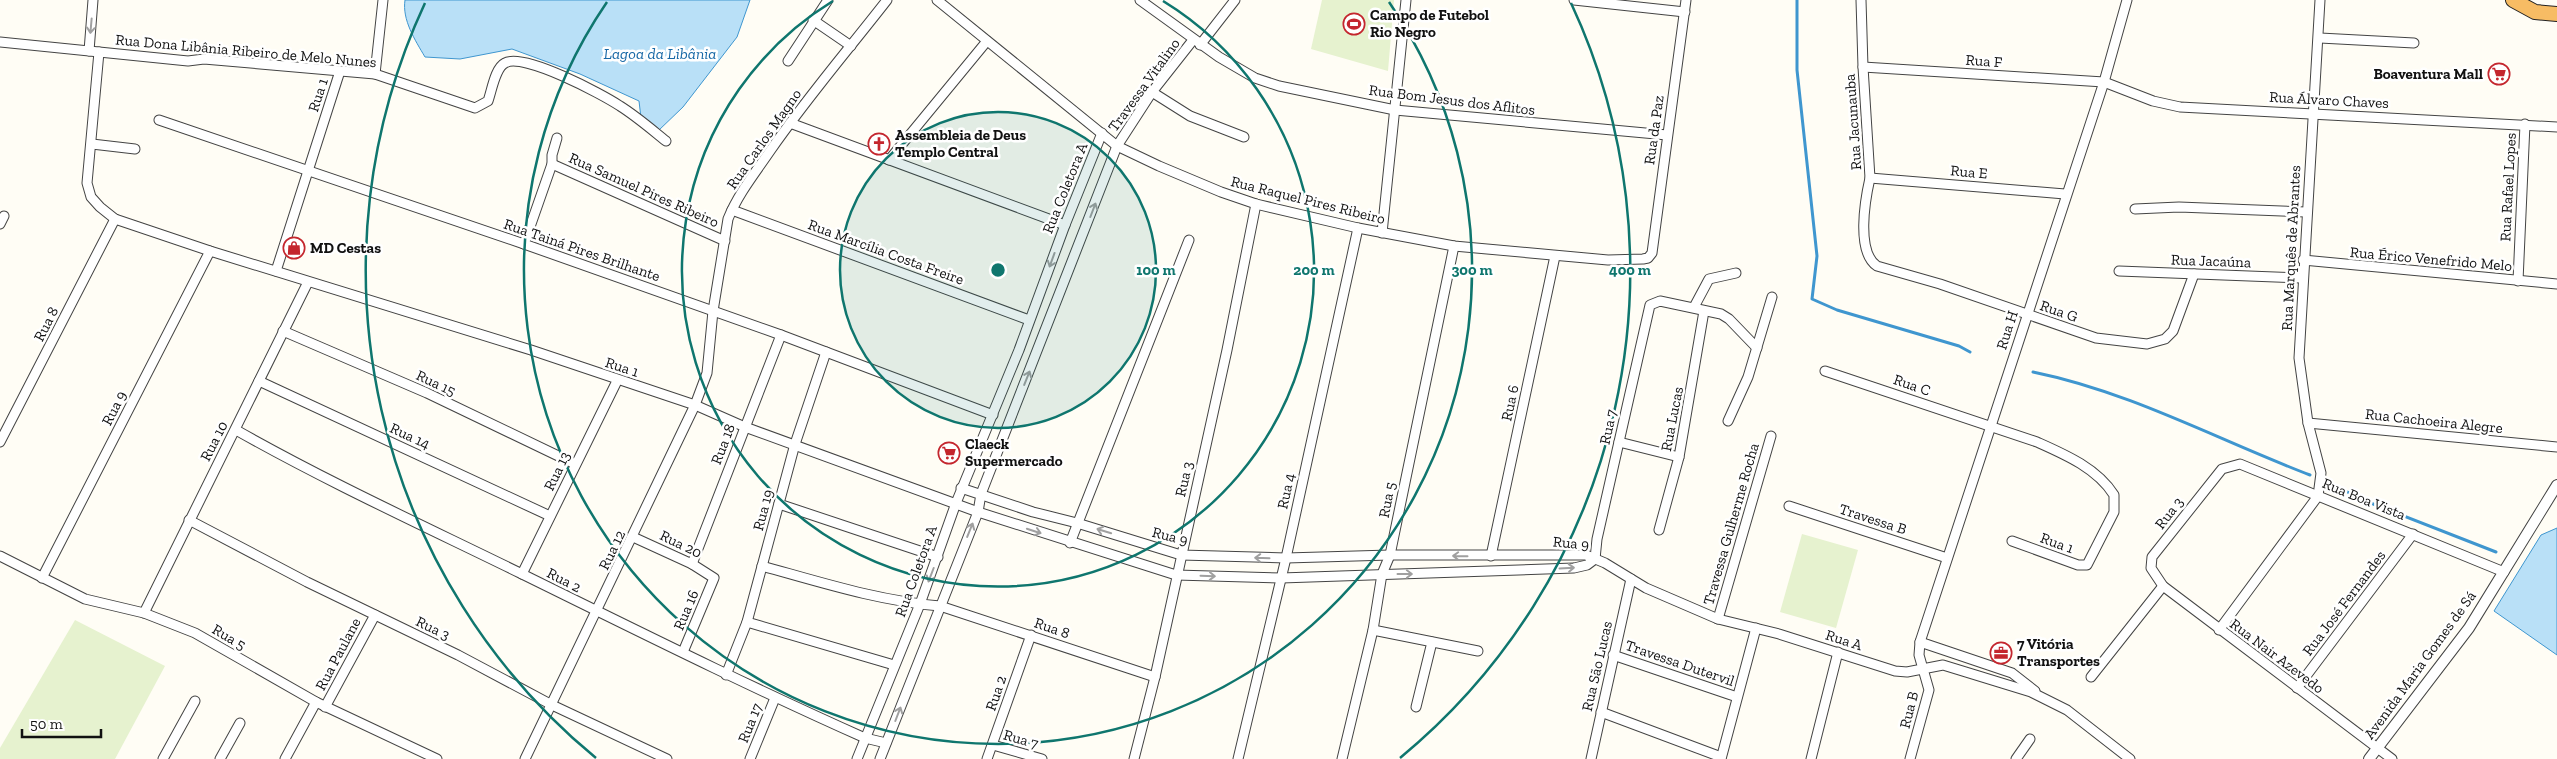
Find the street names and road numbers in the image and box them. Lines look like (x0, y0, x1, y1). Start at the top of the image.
street label: Rua Dona Libânia Ribeiro de Melo Nunes (115, 31, 377, 71)
street label: Travessa Vitalino (1104, 35, 1184, 135)
street label: Rua F (1965, 51, 2004, 71)
street label: Rua Jacunauba (1841, 73, 1865, 171)
street label: Rua 1 (304, 76, 332, 114)
street label: Rua Bom Jesus dos Aflitos (1368, 81, 1536, 119)
street label: Rua Carlos Magno (723, 85, 805, 192)
street label: Rua Álvaro Chaves (2269, 88, 2389, 112)
street label: Rua da Paz (1640, 94, 1668, 166)
street label: Rua Rafael Lopes (2496, 132, 2520, 242)
street label: Rua Coletora A (1039, 140, 1091, 236)
street label: Rua Samuel Pires Ribeiro (566, 149, 722, 231)
street label: Rua E (1950, 161, 1988, 183)
street label: Rua Marquês de Abrantes (2278, 165, 2304, 331)
street label: Rua Raquel Pires Ribeiro (1229, 172, 1387, 228)
street label: Rua Tainá Pires Brilhante (501, 215, 663, 285)
street label: Rua Marcília Costa Freire (806, 215, 966, 289)
street label: Rua Érico Venefrido Melo (2349, 243, 2513, 275)
street label: Rua Jacaúna (2171, 251, 2251, 271)
street label: Rua G (2038, 296, 2080, 326)
street label: Rua 8 (30, 304, 62, 344)
street label: Rua H (1992, 308, 2022, 352)
street label: Rua 1 (603, 353, 641, 381)
street label: Rua 15 (413, 366, 459, 400)
street label: Rua C (1891, 370, 1933, 400)
street label: Rua 6 (1497, 383, 1523, 423)
street label: Rua Lucas (1657, 385, 1687, 453)
street label: Rua 9 (98, 388, 130, 428)
street label: Rua Cachoeira Alegre (2364, 405, 2504, 437)
street label: Rua 7 (1596, 408, 1620, 446)
street label: Rua 10 (196, 418, 232, 464)
street label: Rua 14 (387, 419, 433, 453)
street label: Rua 18 (707, 421, 739, 467)
street label: Travessa Gulherme Rocha (1699, 441, 1763, 607)
street label: Rua 13 (540, 448, 574, 494)
street label: Rua 3 (1171, 460, 1197, 498)
street label: Rua 4 (1273, 471, 1299, 511)
street label: Rua Boa Vista (2320, 474, 2408, 524)
street label: Rua 5 (1375, 480, 1399, 519)
street label: Rua 19 (749, 487, 777, 533)
street label: Rua 3 (2151, 493, 2187, 533)
street label: Travessa B (1837, 500, 1909, 538)
street label: Rua Coletora A (891, 522, 941, 619)
street label: Rua 9 (1150, 523, 1190, 549)
street label: Rua 20 (657, 526, 705, 562)
street label: Rua 12 (595, 527, 629, 573)
street label: Rua 1 (2038, 529, 2076, 557)
street label: Rua 9 (1552, 532, 1590, 554)
street label: Rua José Fernandes (2299, 547, 2389, 659)
street label: Rua 2 (544, 564, 584, 596)
street label: Rua 16 (669, 587, 703, 633)
street label: Avenida Maria Gomes de Sá (2360, 587, 2480, 743)
street label: Rua 3 (413, 612, 453, 644)
street label: Rua 8 (1032, 614, 1072, 642)
street label: Rua Paulane (311, 615, 365, 693)
street label: Rua Nair Azevedo (2226, 615, 2328, 697)
street label: Rua São Lucas (1578, 619, 1616, 713)
street label: Rua 5 (209, 620, 249, 654)
street label: Rua A (1823, 626, 1865, 654)
street label: Travessa Dutervil (1623, 636, 1737, 690)
street label: Rua 2 (982, 673, 1010, 713)
street label: Rua B (1896, 690, 1922, 730)
street label: Rua 17 (734, 701, 766, 745)
street label: Rua 7 (1002, 725, 1040, 753)

